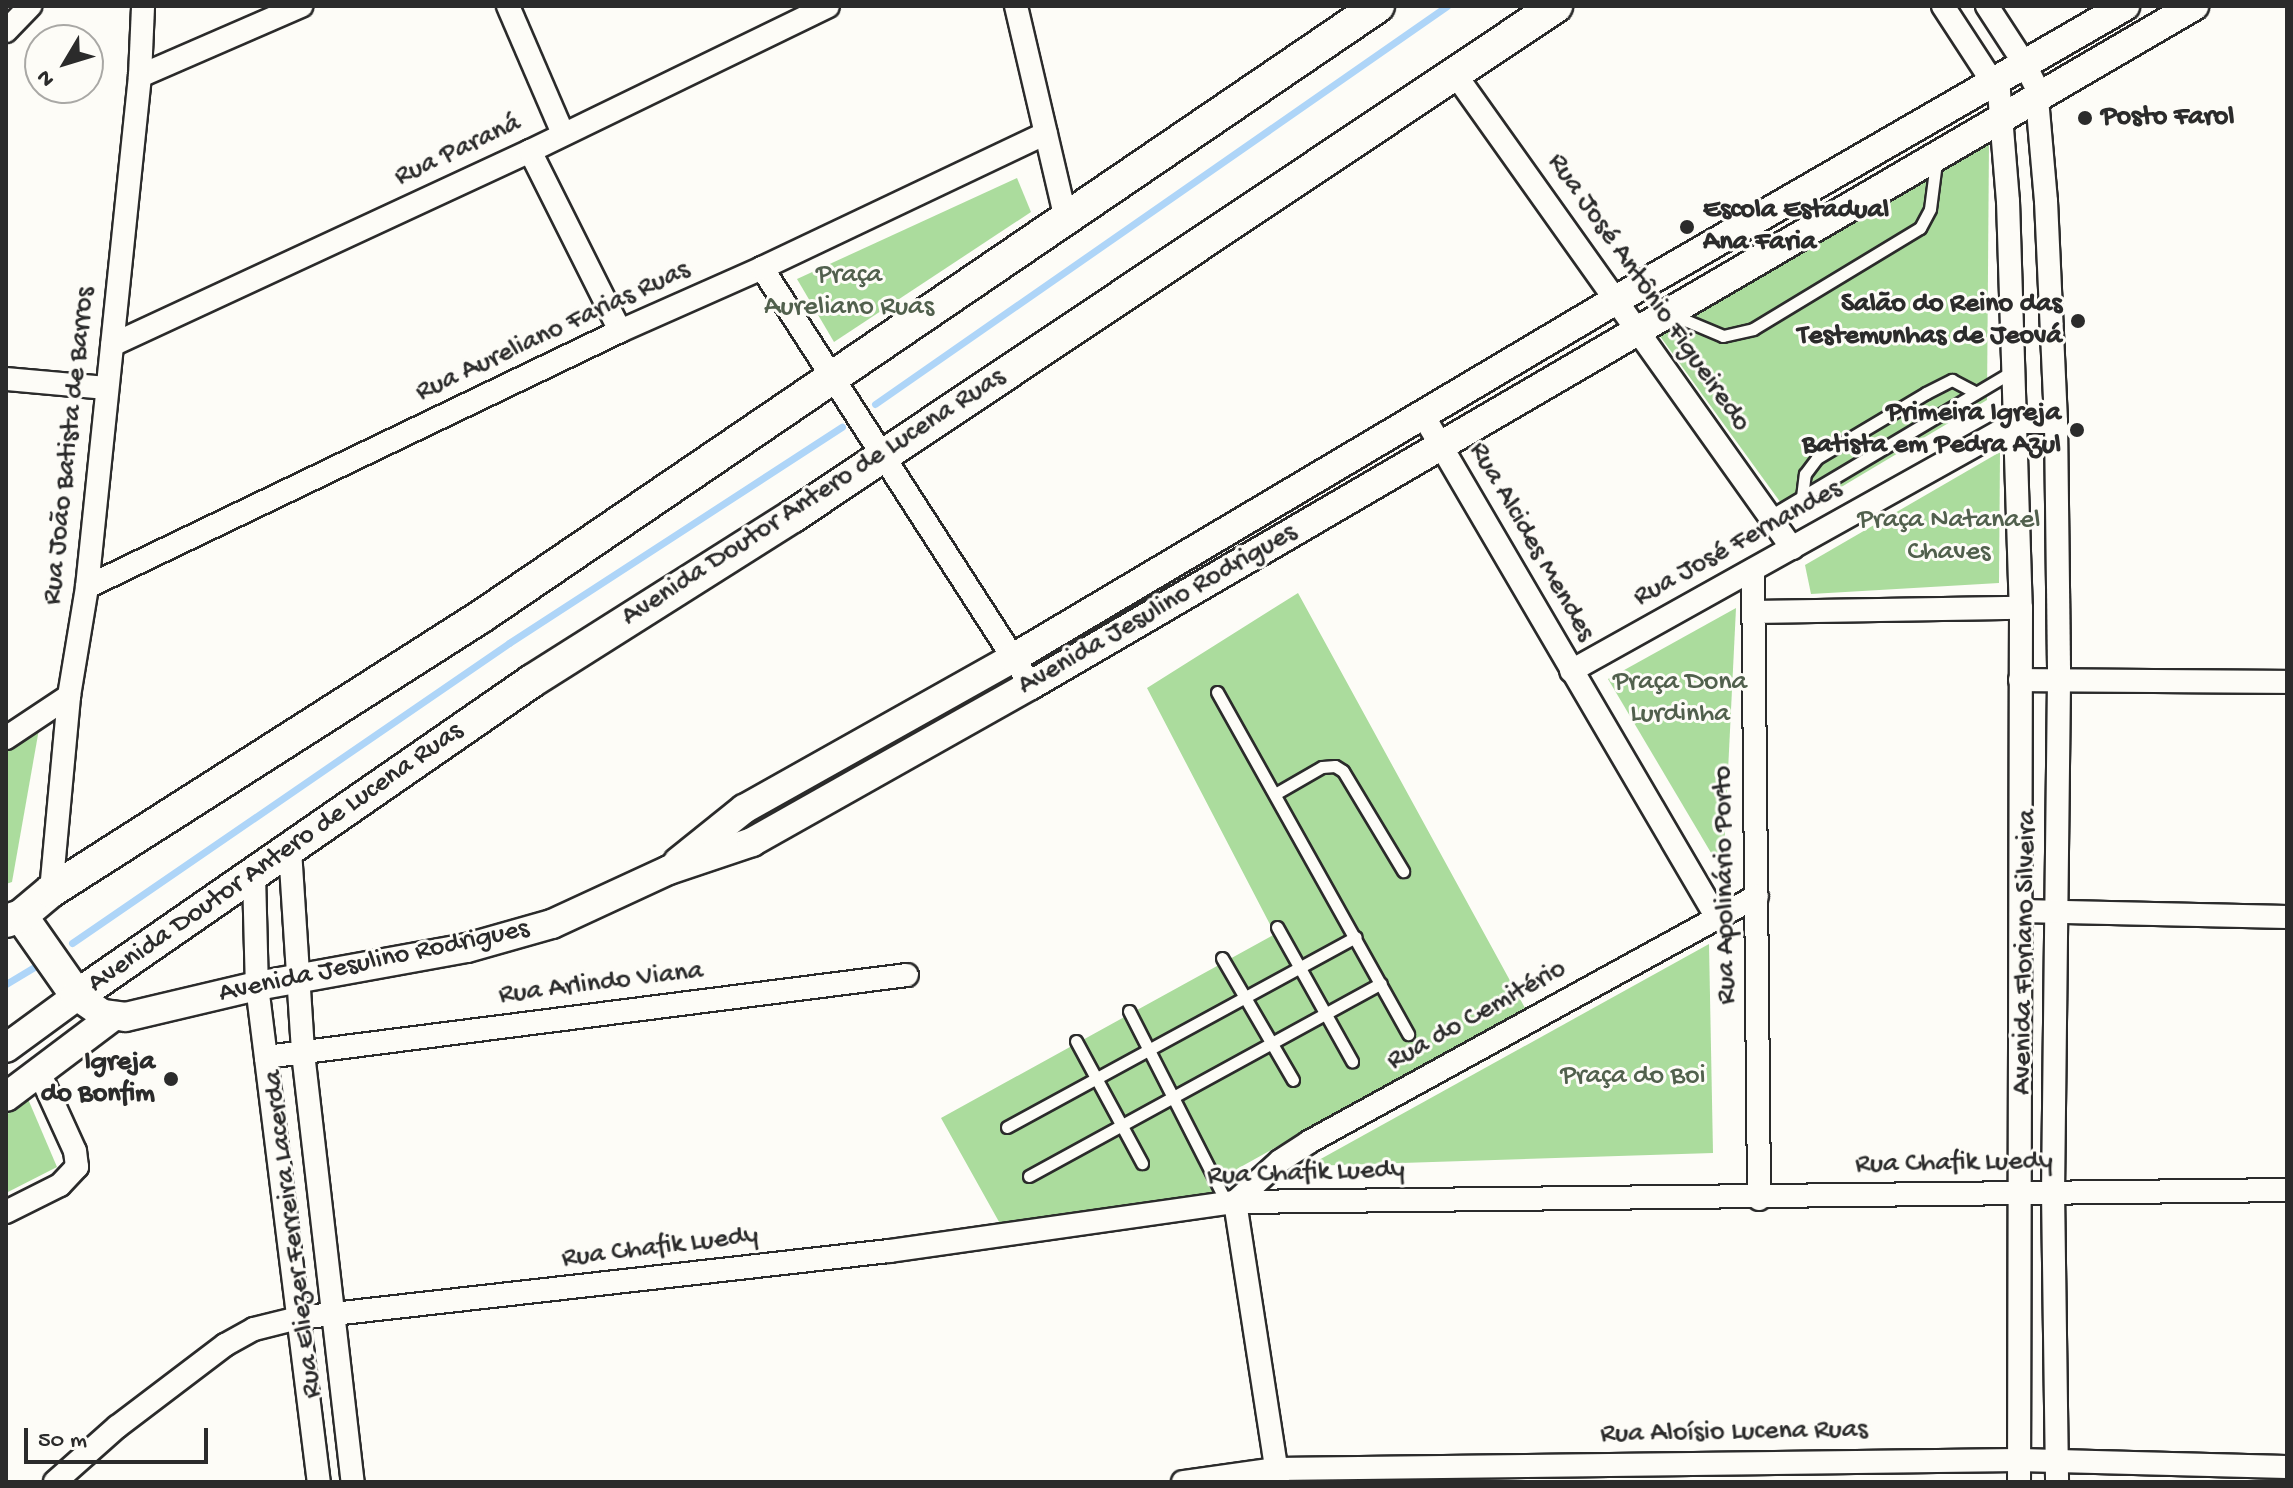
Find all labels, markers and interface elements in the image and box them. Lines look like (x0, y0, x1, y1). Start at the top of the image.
north arrow (24, 24, 104, 104)
text: N (32, 64, 61, 91)
place label: Posto Farol (2101, 101, 2234, 135)
street label: Rua Paraná (390, 107, 526, 195)
marker: Posto Farol (2076, 109, 2094, 127)
street label: Rua José Antônio Figueiredo (1539, 147, 1757, 439)
place label: Escola Estadual Ana Faria (1703, 194, 1889, 260)
marker: Escola Estadual Ana Faria (1678, 218, 1696, 236)
street label: Rua Aureliano Farias Ruas (411, 254, 695, 410)
park label: Praça Aureliano Ruas (764, 259, 934, 325)
street label: Rua João Batista de Barros (37, 285, 103, 607)
place label: Salão do Reino das Testemunhas de Jeová (1798, 288, 2062, 354)
marker: Salão do Reino das Testemunhas de Jeová (2069, 312, 2087, 330)
street label: Avenida Doutor Antero de Lucena Ruas (616, 361, 1012, 635)
place label: Primeira Igreja Batista em Pedra Azul (1802, 397, 2061, 463)
marker: Primeira Igreja Batista em Pedra Azul (2068, 421, 2086, 439)
street label: Rua Alcides Mendes (1460, 436, 1602, 648)
street label: Rua José Fernandes (1628, 473, 1848, 615)
park label: Praça Natanael Chaves (1858, 504, 2040, 570)
street label: Avenida Jesulino Rodrigues (1013, 516, 1303, 704)
park label: Praça Dona Lurdinha (1613, 666, 1747, 732)
street label: Avenida Doutor Antero de Lucena Ruas (82, 715, 470, 1001)
street label: Rua Apolinário Porto (1707, 765, 1745, 1005)
street label: Avenida Floriano Silveira (2007, 809, 2045, 1095)
street label: Avenida Jesulino Rodrigues (216, 913, 532, 1011)
street label: Rua do Cemitério (1382, 953, 1572, 1079)
street label: Rua Arlindo Viana (497, 955, 705, 1013)
place label: Igreja do Bonfim (41, 1046, 155, 1112)
park label: Praça do Boi (1560, 1060, 1706, 1094)
street label: Rua Eliezer Ferreira Lacerda (257, 1068, 331, 1400)
marker: Igreja do Bonfim (162, 1070, 180, 1088)
street label: Rua Chafik Luedy (1855, 1145, 2053, 1183)
street label: Rua Chafik Luedy (1207, 1154, 1405, 1194)
street label: Rua Chafik Luedy (560, 1219, 760, 1277)
scale bar (28, 1412, 212, 1462)
street label: Rua Aloísio Lucena Ruas (1600, 1414, 1868, 1452)
text: 50 m (38, 1427, 87, 1456)

